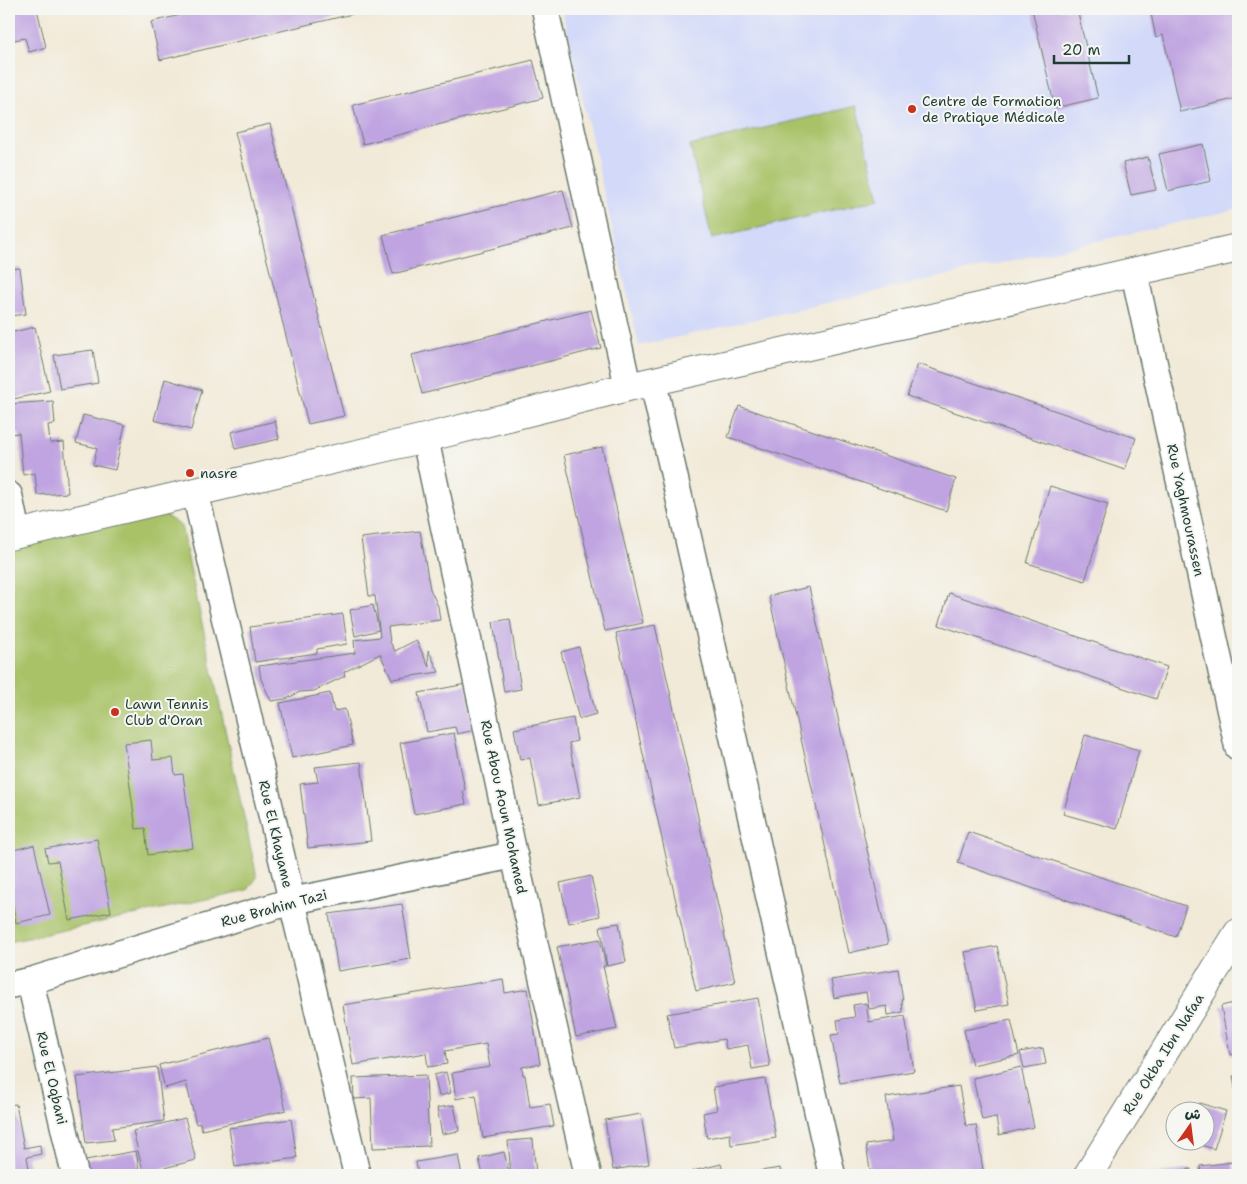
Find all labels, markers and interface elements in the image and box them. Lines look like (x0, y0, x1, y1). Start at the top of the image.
scale bar (1054, 32, 1130, 64)
text: 20 m (1062, 40, 1101, 60)
place label: Centre de Formation de Pratique Médicale (922, 92, 1065, 126)
marker: Centre de Formation de Pratique Médicale (906, 103, 918, 115)
street label: Rue Yaghmourassen (1163, 442, 1209, 578)
place label: nasre (200, 464, 238, 482)
marker: nasre (184, 467, 196, 479)
place label: Lawn Tennis Club d'Oran (125, 695, 209, 729)
marker: Lawn Tennis Club d'Oran (109, 706, 121, 718)
street label: Rue Abou Aoun Mohamed (477, 718, 531, 896)
street label: Rue El Khayame (255, 778, 297, 890)
street label: Rue Brahim Tazi (219, 885, 329, 931)
street label: Rue Okba Ibn Nafaa (1118, 990, 1208, 1118)
street label: Rue El Oqbani (33, 1030, 71, 1126)
north arrow (1164, 1102, 1214, 1152)
text: ش (1183, 1103, 1203, 1124)

